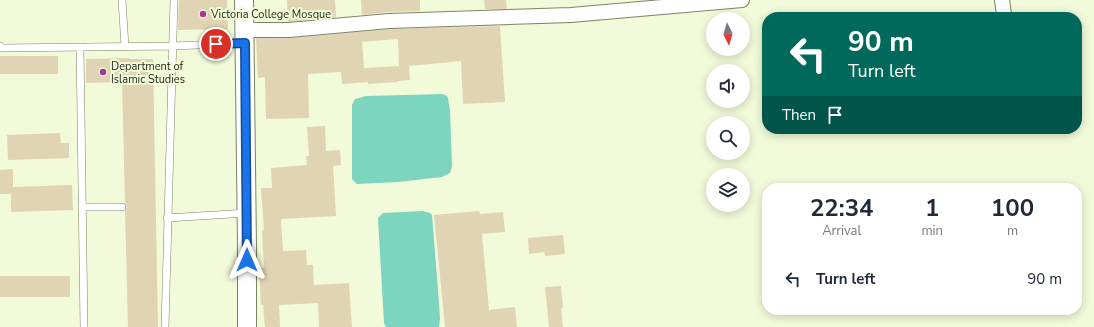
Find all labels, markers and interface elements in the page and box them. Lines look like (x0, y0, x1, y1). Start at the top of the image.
place label: Victoria College Mosque (210, 7, 331, 22)
marker: Victoria College Mosque (198, 9, 208, 19)
north arrow (706, 12, 750, 56)
map controls (706, 12, 750, 212)
text: 90 m (848, 23, 914, 61)
pin (199, 27, 233, 61)
icon: left (782, 28, 834, 80)
icon: arrive (205, 33, 227, 55)
place label: Department of Islamic Studies (111, 59, 185, 87)
text: Turn left (848, 59, 916, 83)
button: sound (706, 64, 750, 108)
marker: Department of Islamic Studies (98, 67, 108, 77)
icon: arrive (824, 104, 846, 126)
text: Then (782, 105, 816, 125)
button: search (706, 116, 750, 160)
button: layers (706, 168, 750, 212)
text: 22:34 (810, 192, 873, 224)
text: 1 (925, 192, 939, 224)
text: 100 (991, 192, 1034, 224)
text: Arrival (822, 222, 861, 240)
text: min (921, 222, 943, 240)
text: m (1007, 222, 1018, 240)
position arrow (226, 239, 268, 281)
icon: left (782, 268, 804, 290)
text: Turn left (816, 269, 875, 289)
text: 90 m (1027, 269, 1062, 289)

